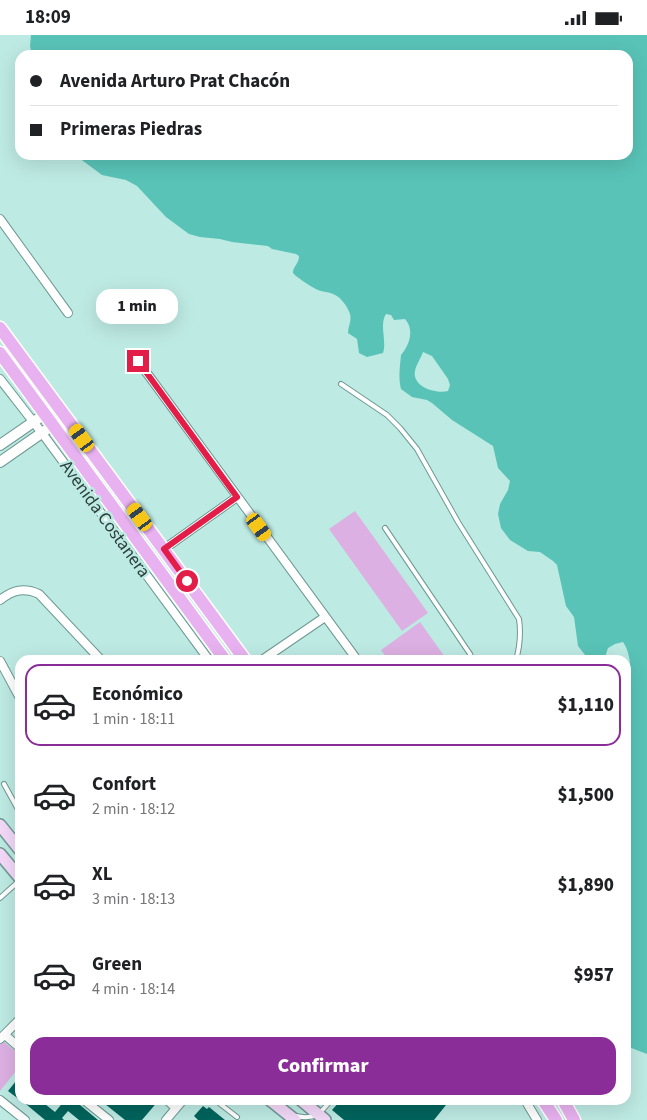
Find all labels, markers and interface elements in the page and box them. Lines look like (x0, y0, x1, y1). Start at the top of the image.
text: 18:09 (25, 4, 71, 31)
text: Avenida Arturo Prat Chacón (60, 68, 290, 95)
text: Primeras Piedras (60, 116, 202, 143)
callout: 1 min (97, 289, 179, 323)
text: 1 min (117, 295, 157, 317)
route end (127, 350, 149, 372)
car (67, 421, 96, 455)
street label: Avenida Costanera (54, 455, 156, 583)
car (125, 500, 154, 534)
car (244, 510, 273, 544)
route start (176, 570, 198, 592)
text: Económico (92, 681, 183, 708)
icon: car (32, 683, 77, 728)
text: $1,110 (557, 692, 614, 719)
text: 1 min · 18:11 (92, 708, 175, 730)
text: Confort (92, 771, 156, 798)
icon: car (32, 773, 77, 818)
text: $1,500 (557, 782, 614, 809)
text: 2 min · 18:12 (92, 798, 175, 820)
text: XL (92, 861, 113, 888)
icon: car (32, 863, 77, 908)
text: $1,890 (557, 872, 614, 899)
text: 3 min · 18:13 (92, 888, 175, 910)
text: Green (92, 951, 142, 978)
icon: car (32, 953, 77, 998)
text: $957 (573, 962, 614, 989)
text: 4 min · 18:14 (92, 978, 175, 1000)
button: Confirmar (30, 1037, 616, 1095)

